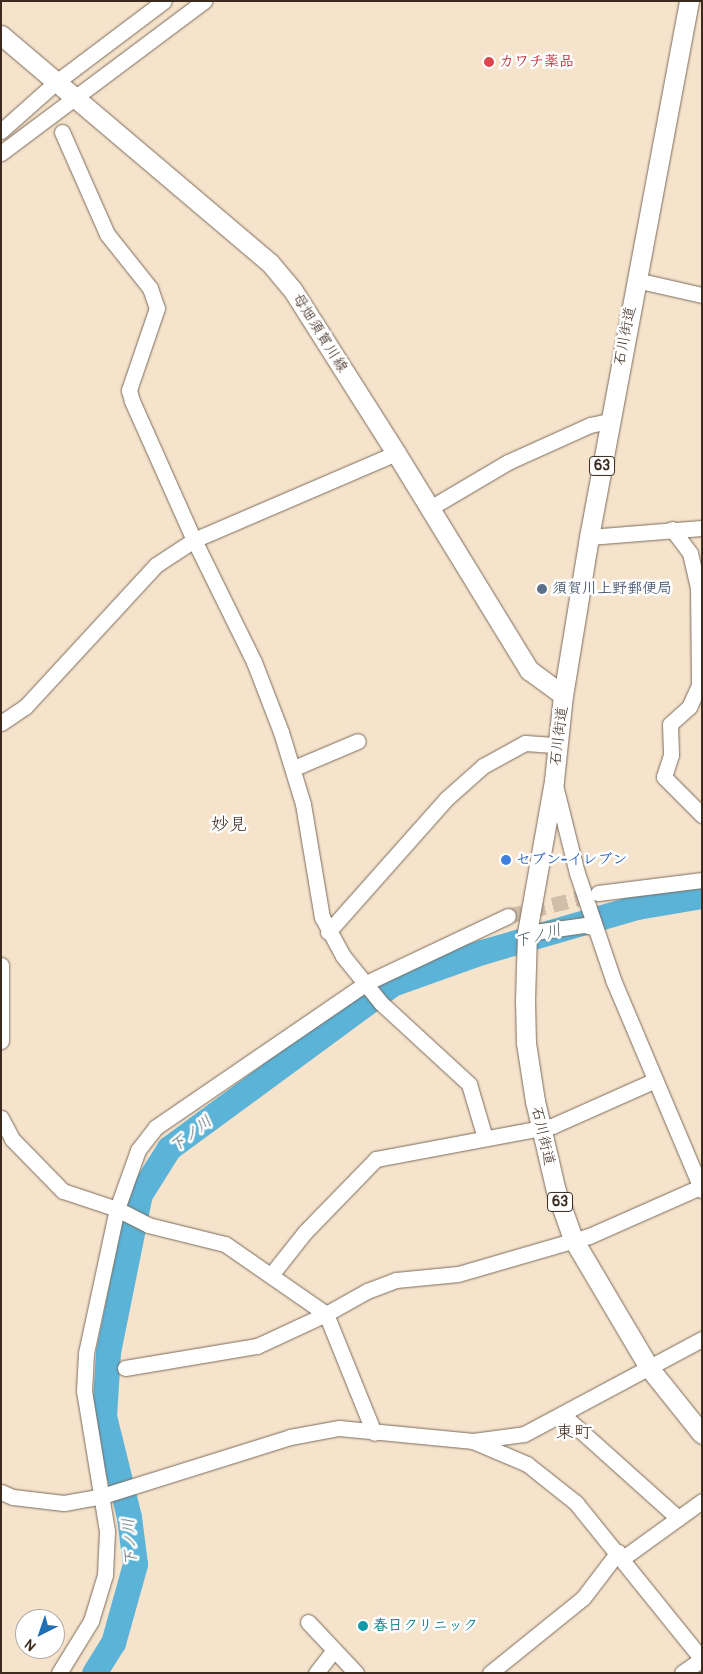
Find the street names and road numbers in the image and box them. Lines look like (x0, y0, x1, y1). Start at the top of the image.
street label: 母畑須賀川線 (289, 290, 351, 376)
street label: 石川街道 (610, 305, 640, 367)
road number: 63 (588, 454, 616, 478)
street label: 石川街道 (546, 705, 572, 767)
street label: 石川街道 (527, 1105, 559, 1167)
road number: 63 (546, 1190, 574, 1214)

